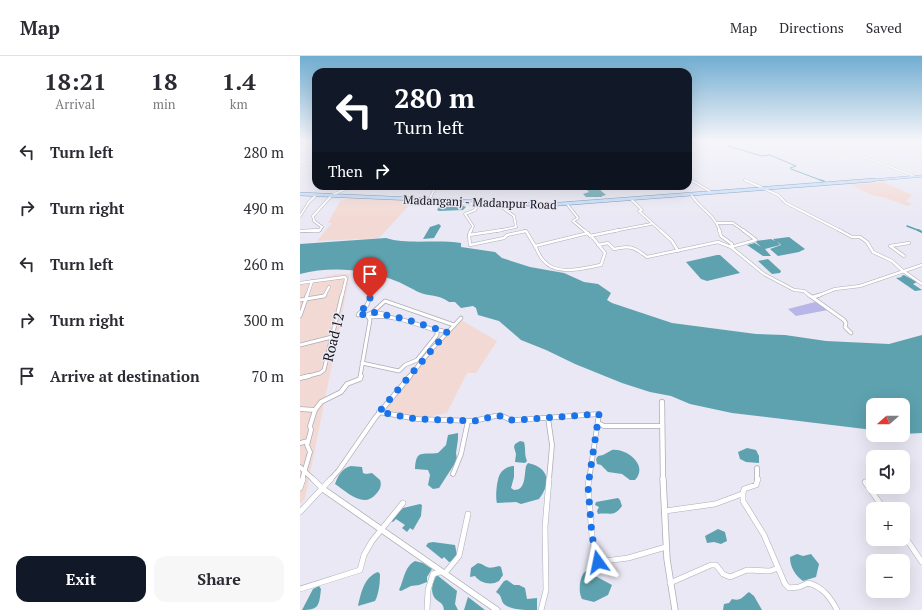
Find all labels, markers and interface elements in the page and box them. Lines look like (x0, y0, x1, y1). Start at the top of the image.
text: Map (20, 15, 60, 40)
text: Map (730, 18, 757, 37)
text: Directions (779, 18, 844, 37)
text: Saved (866, 18, 902, 37)
text: 18:21 (44, 65, 107, 97)
text: 18 (151, 65, 178, 97)
text: 1.4 (222, 65, 256, 97)
text: 280 m (394, 79, 475, 116)
icon: left (328, 84, 380, 136)
text: Arrival (55, 95, 95, 113)
text: min (153, 95, 176, 113)
text: km (230, 95, 248, 113)
text: Turn left (394, 115, 464, 139)
icon: left (16, 141, 38, 163)
text: Turn left (50, 142, 114, 162)
text: 280 m (243, 142, 284, 162)
icon: right (371, 160, 393, 182)
text: Then (328, 161, 363, 181)
street label: Madanganj - Madanpur Road (403, 192, 557, 212)
icon: right (16, 197, 38, 219)
text: Turn right (50, 198, 125, 218)
text: 490 m (243, 198, 284, 218)
icon: left (16, 253, 38, 275)
text: Turn left (50, 254, 114, 274)
text: 260 m (243, 254, 284, 274)
pin (353, 257, 387, 298)
icon: arrive (359, 263, 381, 285)
icon: right (16, 309, 38, 331)
text: Turn right (50, 310, 125, 330)
text: 300 m (243, 310, 284, 330)
street label: Road 12 (318, 311, 348, 363)
icon: arrive (16, 365, 38, 387)
text: Arrive at destination (50, 366, 200, 386)
text: 70 m (251, 366, 284, 386)
north arrow (866, 398, 910, 442)
map controls (866, 398, 910, 598)
button: sound (866, 450, 910, 494)
button: + (866, 502, 910, 546)
position arrow (577, 541, 619, 583)
button: − (866, 554, 910, 598)
button: Exit (16, 556, 146, 602)
button: Share (154, 556, 284, 602)

